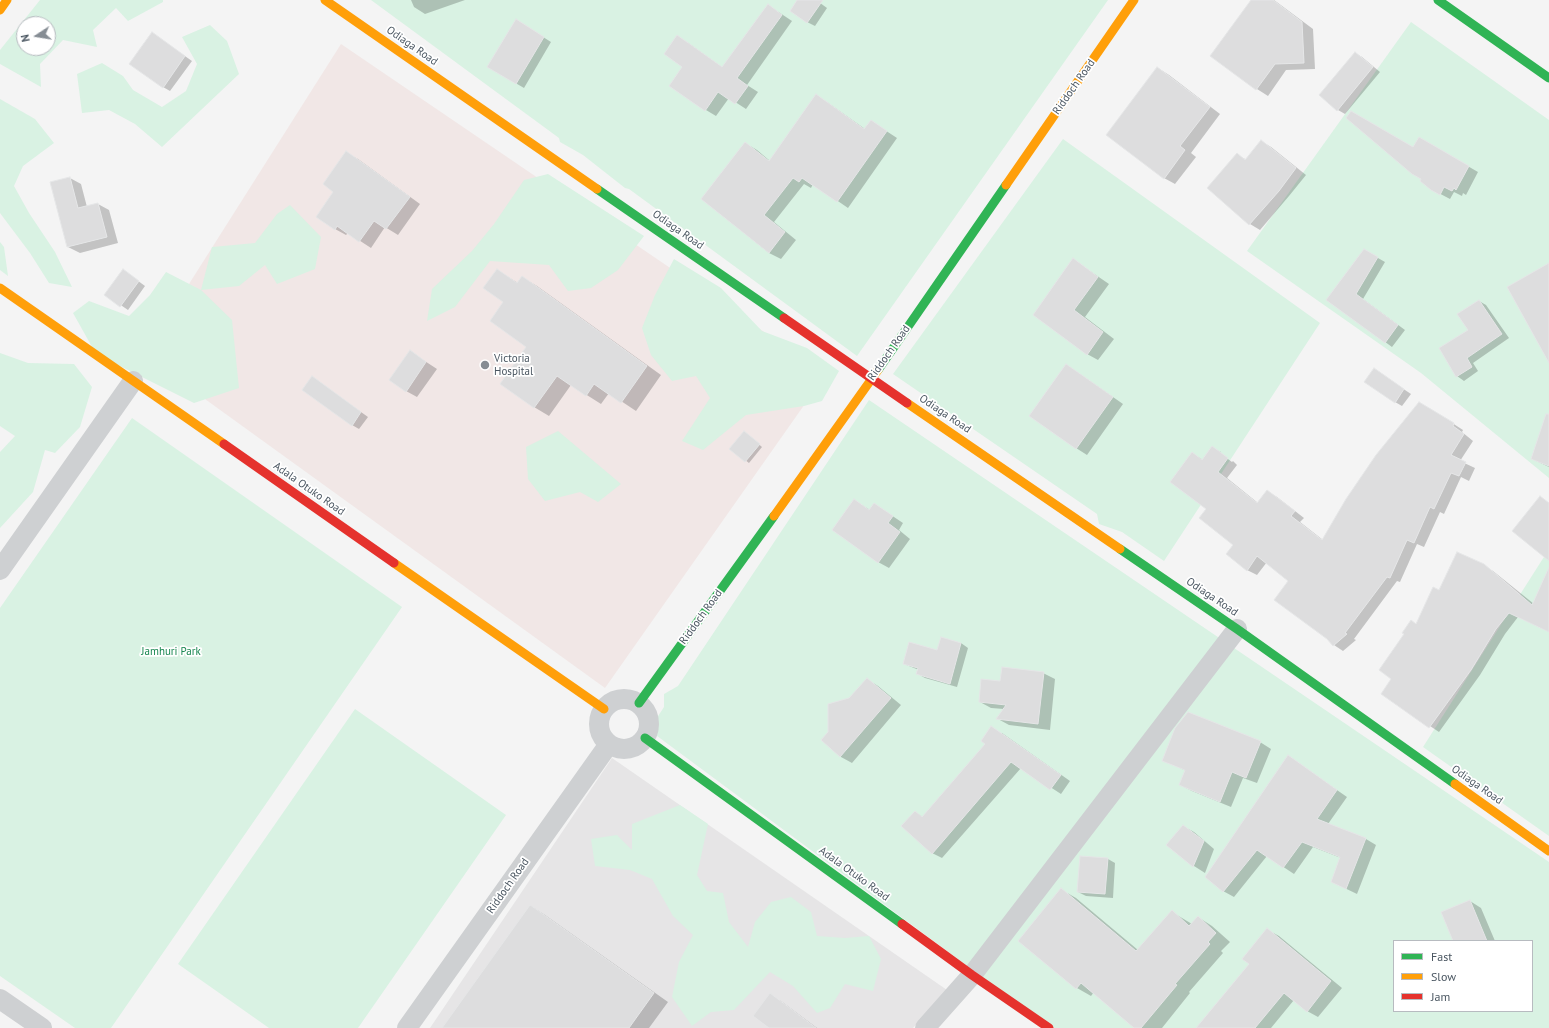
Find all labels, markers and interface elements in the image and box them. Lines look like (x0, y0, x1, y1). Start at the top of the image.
north arrow (16, 16, 56, 56)
street label: Odiaga Road (384, 24, 440, 68)
text: N (18, 33, 33, 43)
street label: Riddoch Road (1050, 57, 1098, 117)
street label: Odiaga Road (650, 208, 706, 252)
street label: Riddoch Road (865, 323, 913, 383)
place label: Victoria Hospital (494, 352, 533, 378)
marker: Victoria Hospital (479, 359, 491, 371)
street label: Odiaga Road (917, 392, 973, 436)
street label: Adala Otuko Road (271, 460, 347, 518)
street label: Odiaga Road (1184, 575, 1240, 619)
street label: Riddoch Road (677, 587, 725, 647)
park label: Jamhuri Park (141, 645, 201, 659)
street label: Odiaga Road (1449, 763, 1505, 807)
street label: Adala Otuko Road (816, 844, 892, 904)
street label: Riddoch Road (484, 856, 532, 916)
legend (1393, 940, 1533, 1012)
text: Fast (1431, 949, 1452, 964)
text: Slow (1431, 969, 1456, 984)
text: Jam (1431, 989, 1450, 1004)

